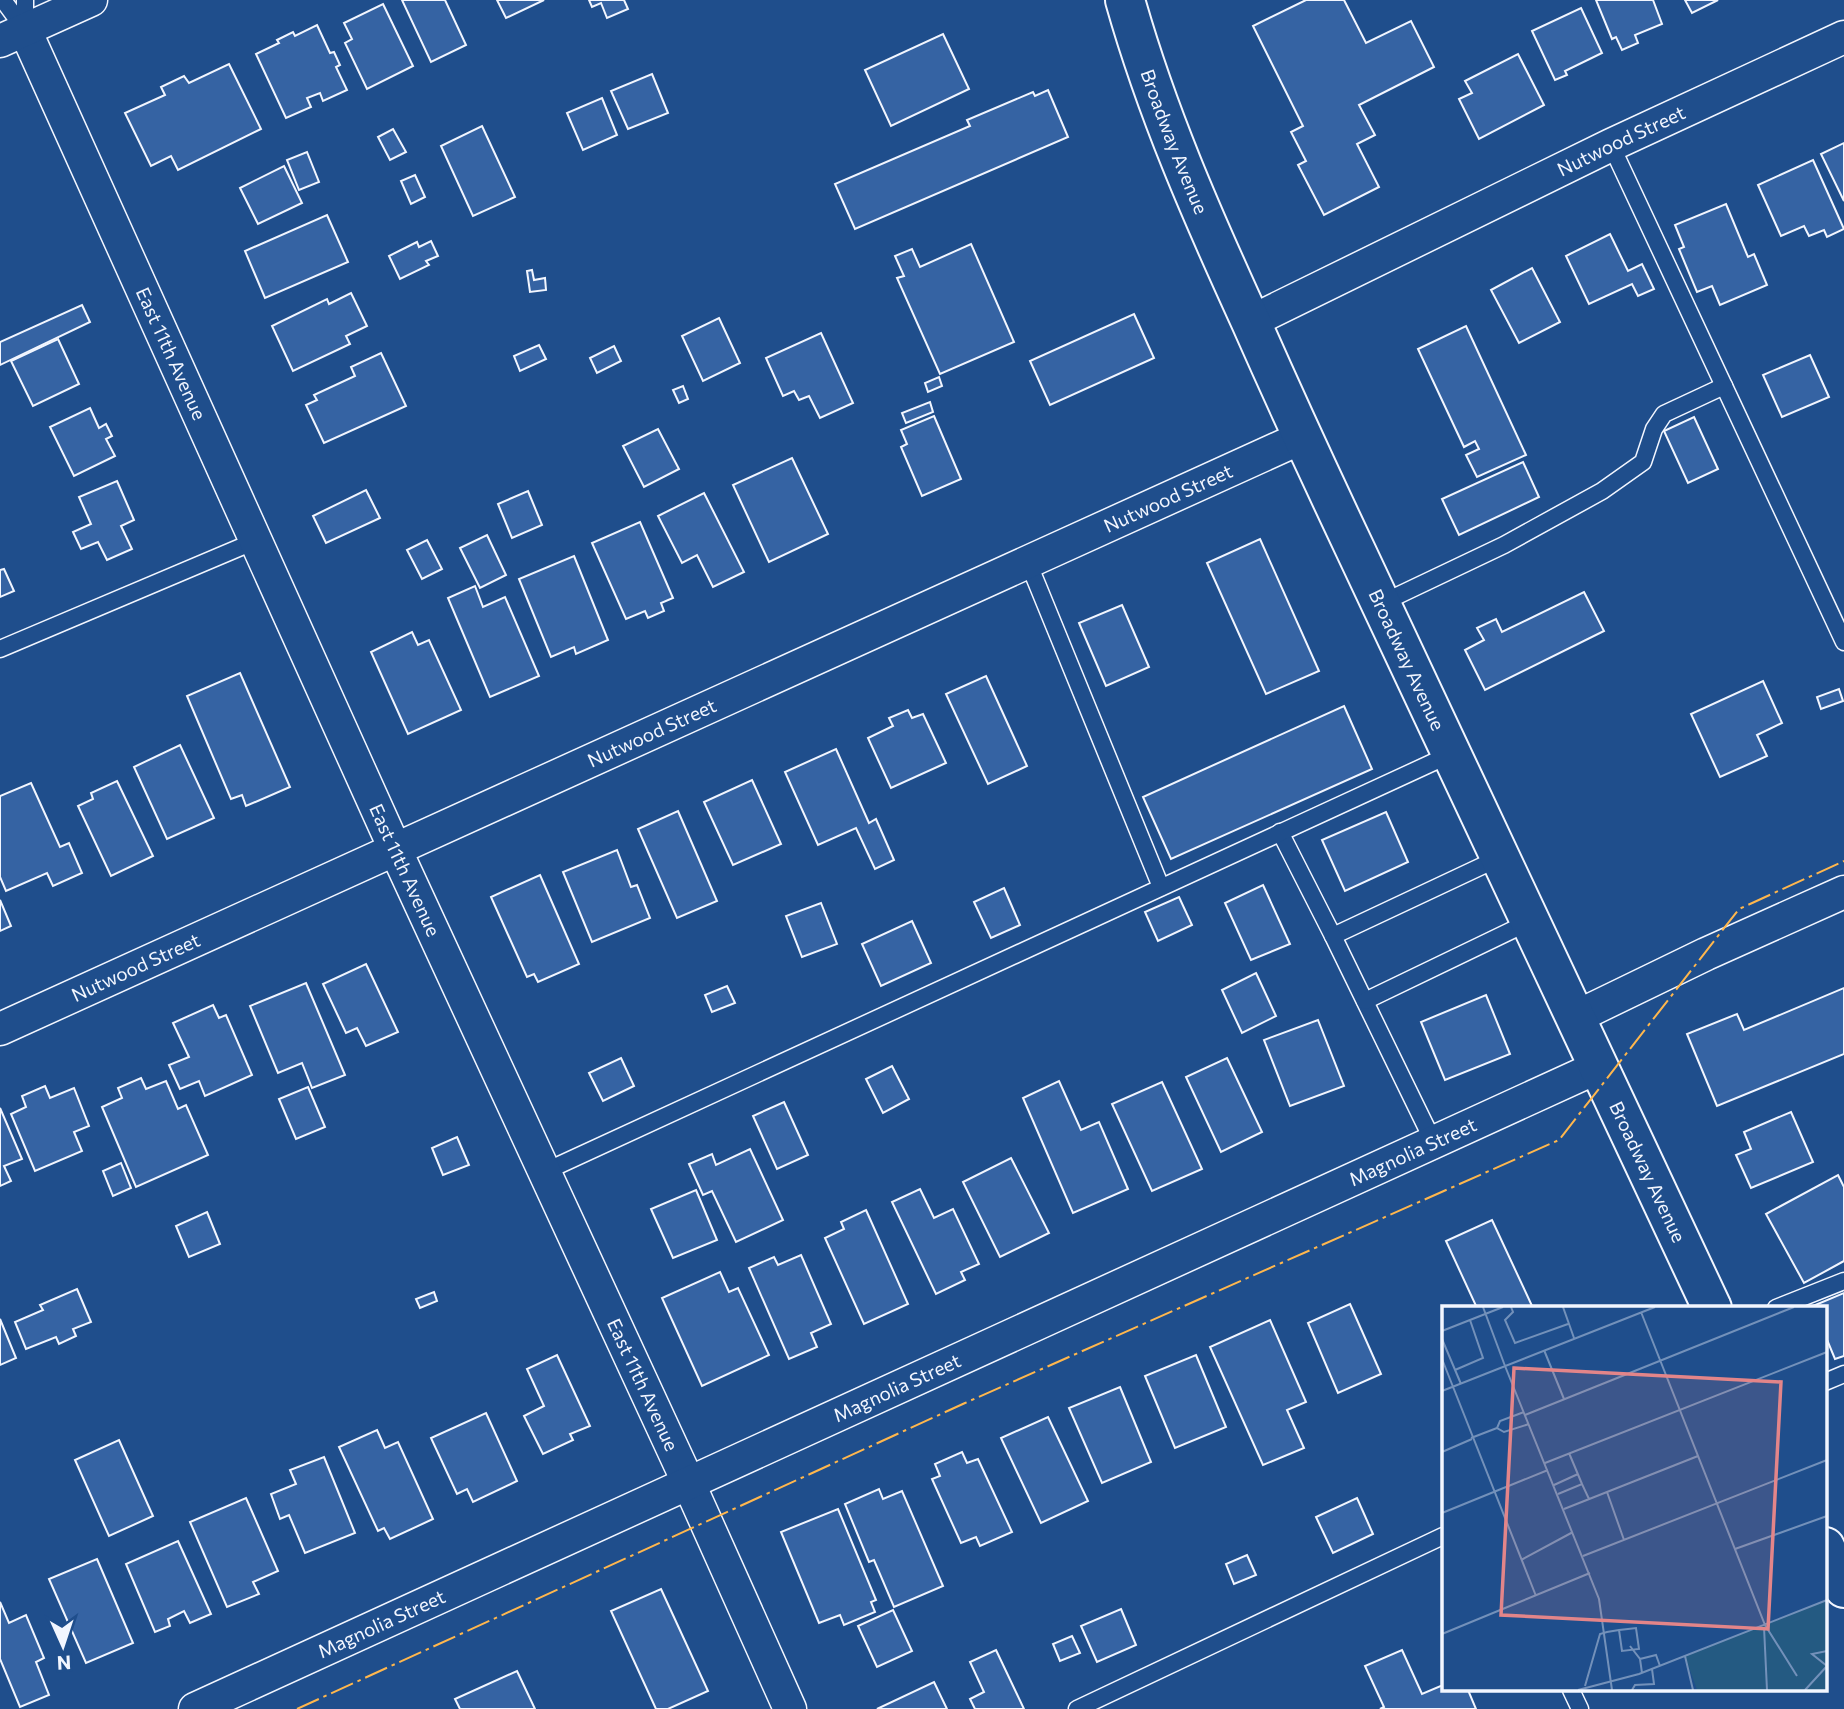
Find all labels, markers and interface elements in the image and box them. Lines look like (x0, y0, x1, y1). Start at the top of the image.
street label: Broadway Avenue (1136, 66, 1213, 217)
street label: Nutwood Street (1553, 100, 1689, 181)
street label: East 11th Avenue (132, 283, 212, 423)
street label: Nutwood Street (1100, 459, 1236, 537)
street label: Broadway Avenue (1364, 585, 1450, 734)
street label: Nutwood Street (584, 693, 720, 772)
street label: East 11th Avenue (365, 800, 446, 940)
street label: Nutwood Street (68, 928, 204, 1006)
street label: Broadway Avenue (1605, 1097, 1691, 1246)
street label: Magnolia Street (1345, 1112, 1480, 1190)
inset map (1442, 1306, 1826, 1692)
street label: East 11th Avenue (603, 1315, 684, 1454)
street label: Magnolia Street (829, 1348, 964, 1426)
street label: Magnolia Street (314, 1584, 449, 1662)
north arrow (28, 1611, 98, 1681)
text: N (56, 1652, 72, 1675)

